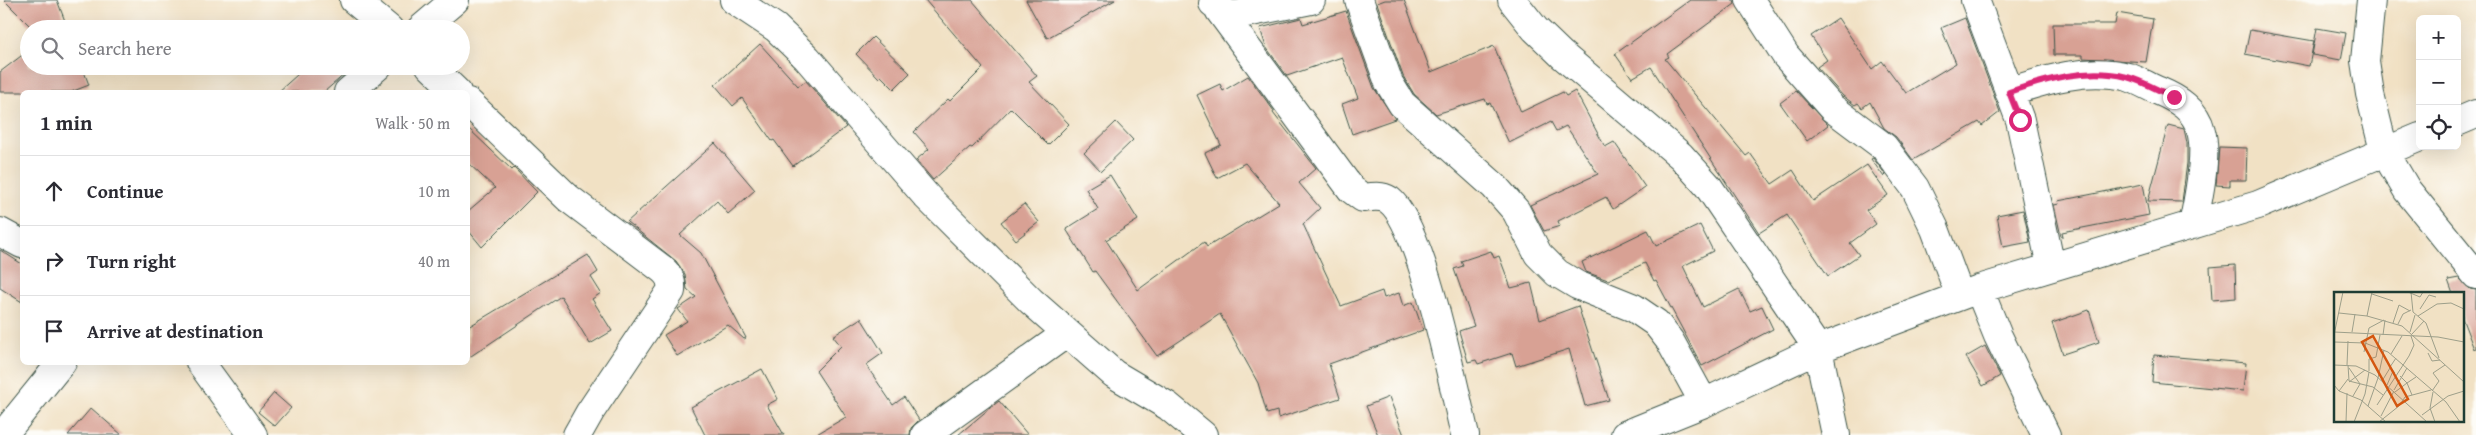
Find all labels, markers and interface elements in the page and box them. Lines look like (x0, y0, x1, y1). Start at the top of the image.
map controls (2416, 15, 2461, 150)
button: + (2416, 15, 2461, 60)
search box (20, 20, 470, 75)
icon: search (38, 34, 66, 62)
text: Search here (78, 34, 172, 62)
button: − (2416, 60, 2461, 105)
route end (2163, 86, 2186, 109)
button: locate (2416, 105, 2461, 150)
text: 1 min (40, 107, 92, 138)
route start (2009, 109, 2032, 132)
text: Walk · 50 m (375, 111, 450, 135)
icon: ahead (40, 177, 68, 205)
text: Continue (87, 177, 164, 205)
text: 10 m (418, 179, 450, 203)
icon: right (40, 247, 68, 275)
text: Turn right (87, 247, 176, 275)
text: 40 m (418, 249, 450, 273)
inset map (2334, 292, 2464, 422)
icon: arrive (40, 317, 68, 345)
text: Arrive at destination (87, 317, 263, 345)

